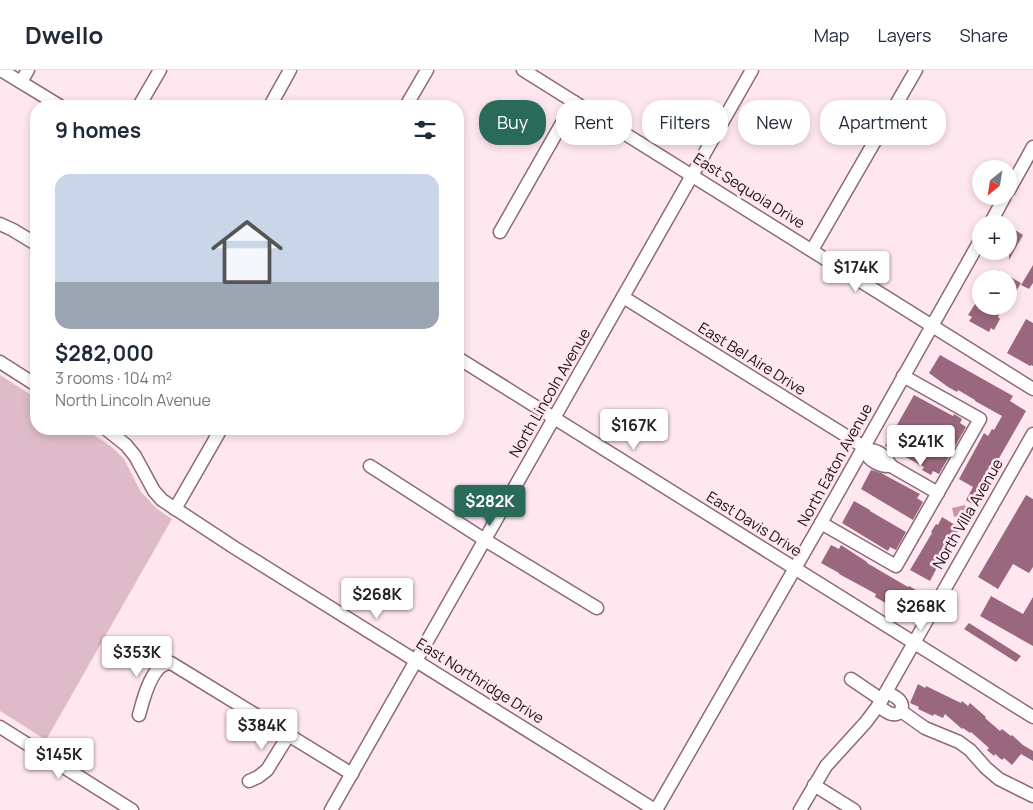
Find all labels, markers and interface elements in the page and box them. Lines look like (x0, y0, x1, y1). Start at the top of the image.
text: Dwello (25, 18, 103, 51)
text: Map (814, 23, 849, 47)
text: Layers (877, 23, 931, 47)
text: Share (959, 23, 1008, 47)
chip: Buy (479, 100, 546, 145)
chip: Rent (556, 100, 632, 145)
chip: Filters (642, 100, 728, 145)
chip: New (738, 100, 810, 145)
chip: Apartment (820, 100, 946, 145)
text: 9 homes (55, 116, 141, 144)
icon: filters (411, 116, 439, 144)
street label: East Sequoia Drive (689, 148, 809, 234)
north arrow (972, 160, 1018, 205)
map controls (972, 160, 1017, 315)
icon: home (202, 207, 292, 297)
button: + (972, 215, 1017, 260)
pin: $174K (821, 250, 891, 293)
text: $174K (833, 256, 879, 278)
button: − (972, 270, 1017, 315)
street label: East Bel Aire Drive (694, 317, 810, 400)
street label: North Lincoln Avenue (504, 324, 595, 461)
text: $282,000 (55, 339, 154, 367)
text: 3 rooms · 104 m² (55, 367, 172, 389)
text: North Lincoln Avenue (55, 389, 211, 411)
street label: North Eaton Avenue (792, 399, 877, 530)
pin: $167K (599, 408, 669, 451)
text: $167K (611, 414, 657, 436)
pin: $241K (886, 424, 956, 467)
text: $241K (898, 430, 944, 452)
street label: North Villa Avenue (927, 454, 1008, 573)
pin: $282K (455, 484, 525, 527)
street label: East Davis Drive (703, 486, 806, 561)
text: $282K (465, 490, 515, 512)
pin: $268K (342, 578, 412, 620)
text: $268K (352, 583, 402, 605)
pin: $268K (886, 590, 956, 632)
text: $268K (896, 595, 946, 617)
street label: East Northridge Drive (412, 633, 548, 728)
pin: $353K (102, 636, 172, 678)
text: $353K (113, 641, 161, 663)
pin: $384K (227, 708, 297, 751)
text: $384K (237, 714, 287, 736)
pin: $145K (24, 738, 94, 780)
text: $145K (36, 743, 82, 765)

